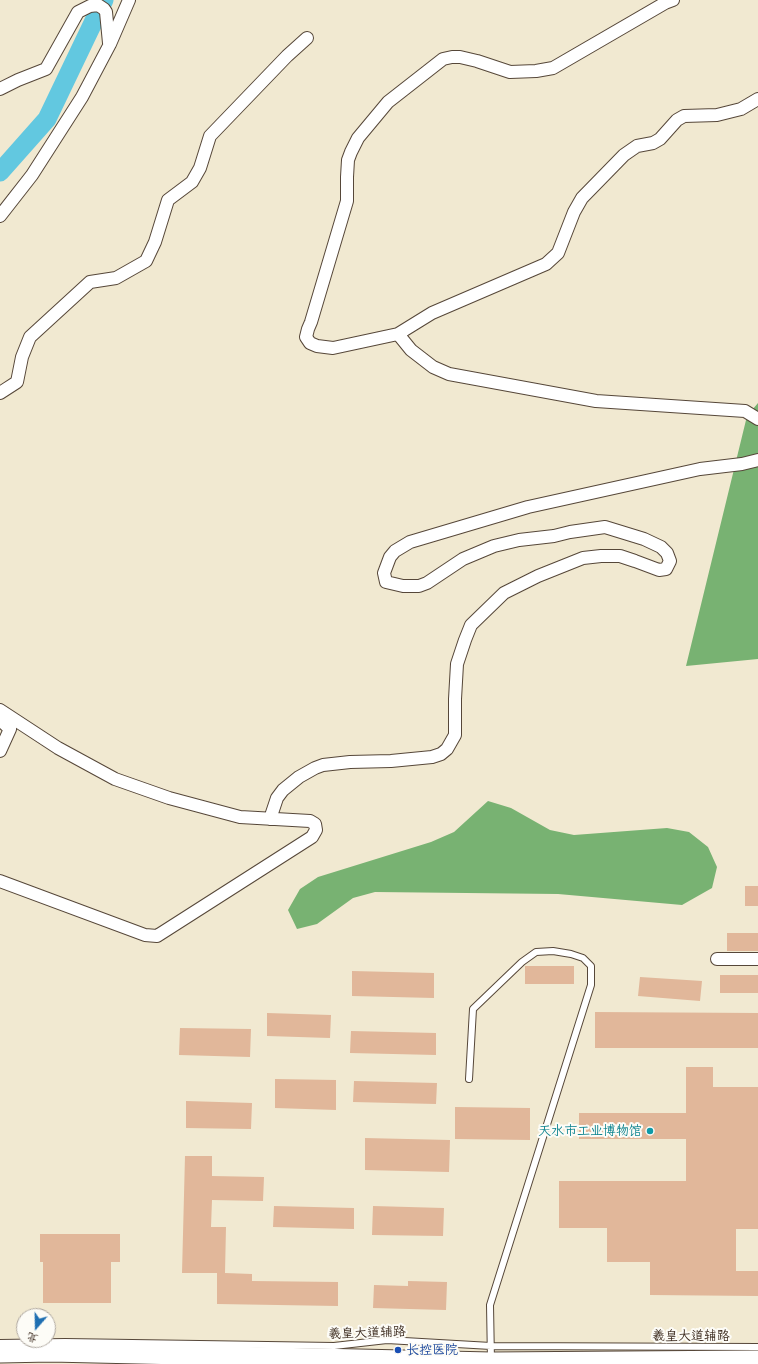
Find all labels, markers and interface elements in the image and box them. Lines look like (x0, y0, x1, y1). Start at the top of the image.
place label: 天水市工业博物馆 (538, 1123, 642, 1139)
marker: 天水市工业博物馆 (645, 1126, 655, 1136)
north arrow (16, 1308, 56, 1348)
street label: 羲皇大道辅路 (328, 1324, 406, 1342)
street label: 羲皇大道辅路 (652, 1328, 730, 1344)
text: 北 (25, 1330, 40, 1347)
place label: 长控医院 (406, 1342, 458, 1358)
marker: 长控医院 (393, 1345, 403, 1355)

